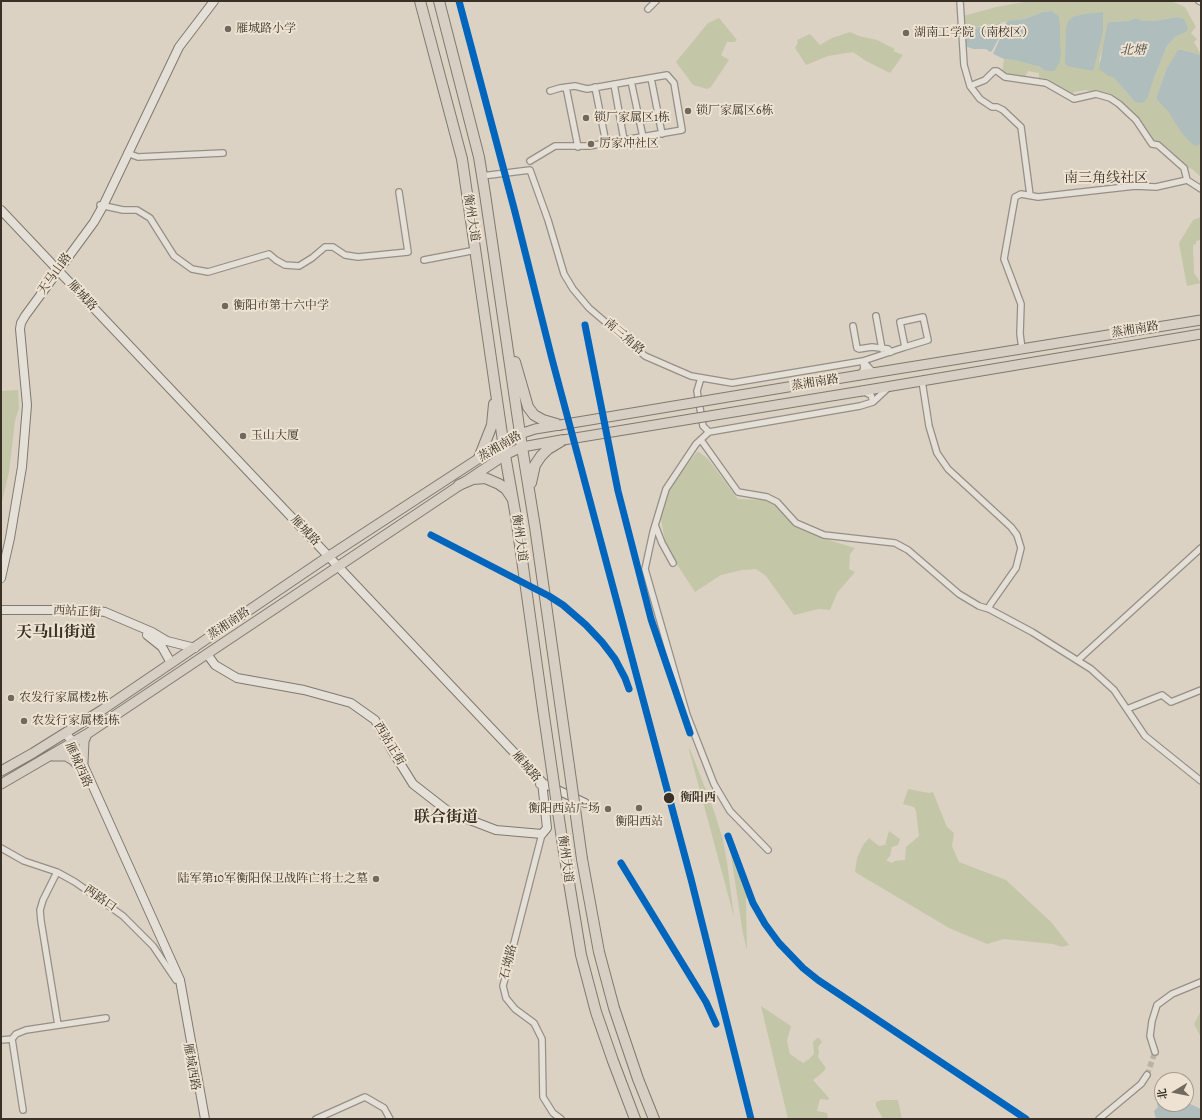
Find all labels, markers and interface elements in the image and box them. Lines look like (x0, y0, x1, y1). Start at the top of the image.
place label: 雁城路小学 (236, 22, 296, 36)
marker: 雁城路小学 (223, 24, 233, 34)
place label: 湖南工学院（南校区） (914, 26, 1034, 40)
marker: 湖南工学院（南校区） (901, 28, 911, 38)
water label: 北塘 (1120, 43, 1146, 59)
place label: 锁厂家属区6栋 (696, 104, 774, 118)
marker: 锁厂家属区6栋 (683, 106, 693, 116)
place label: 锁厂家属区1栋 (594, 111, 670, 125)
marker: 锁厂家属区1栋 (581, 113, 591, 123)
place label: 厉家冲社区 (599, 137, 659, 151)
marker: 厉家冲社区 (586, 139, 596, 149)
district label: 南三角线社区 (1064, 171, 1148, 187)
street label: 衡州大道 (460, 193, 482, 243)
street label: 天马山路 (35, 250, 75, 298)
street label: 雁城路 (64, 278, 100, 314)
place label: 衡阳市第十六中学 (233, 299, 329, 313)
marker: 衡阳市第十六中学 (220, 301, 230, 311)
street label: 南三角路 (601, 316, 647, 358)
street label: 蒸湘南路 (1110, 319, 1160, 341)
street label: 蒸湘南路 (790, 372, 840, 394)
place label: 玉山大厦 (251, 429, 299, 443)
street label: 蒸湘南路 (476, 429, 524, 465)
marker: 玉山大厦 (238, 431, 248, 441)
street label: 雁城路 (287, 513, 323, 549)
street label: 衡州大道 (509, 513, 529, 563)
street label: 西站正街 (53, 604, 101, 620)
street label: 蒸湘南路 (205, 605, 253, 643)
district label: 天马山街道 (16, 623, 96, 643)
place label: 农发行家属楼2栋 (19, 691, 109, 705)
marker: 农发行家属楼2栋 (6, 693, 16, 703)
place label: 农发行家属楼1栋 (32, 714, 120, 728)
marker: 农发行家属楼1栋 (19, 716, 29, 726)
street label: 西站正街 (370, 720, 408, 768)
street label: 雁城西路 (62, 740, 94, 790)
street label: 雁城路 (509, 749, 543, 785)
marker: 衡阳西 (662, 791, 676, 805)
place label: 衡阳西 (680, 791, 716, 805)
place label: 衡阳西站广场 (528, 802, 600, 816)
marker: 衡阳西站 (634, 803, 644, 813)
marker: 衡阳西站广场 (603, 804, 613, 814)
district label: 联合街道 (414, 808, 478, 828)
place label: 衡阳西站 (615, 815, 663, 829)
street label: 衡州大道 (555, 834, 575, 884)
place label: 陆军第10军衡阳保卫战阵亡将士之墓 (178, 872, 368, 886)
marker: 陆军第10军衡阳保卫战阵亡将士之墓 (371, 874, 381, 884)
street label: 两路口 (81, 883, 119, 915)
street label: 石坳路 (498, 943, 520, 981)
street label: 雁城西路 (180, 1042, 202, 1092)
north arrow (1154, 1072, 1194, 1112)
text: 北 (1154, 1087, 1171, 1101)

